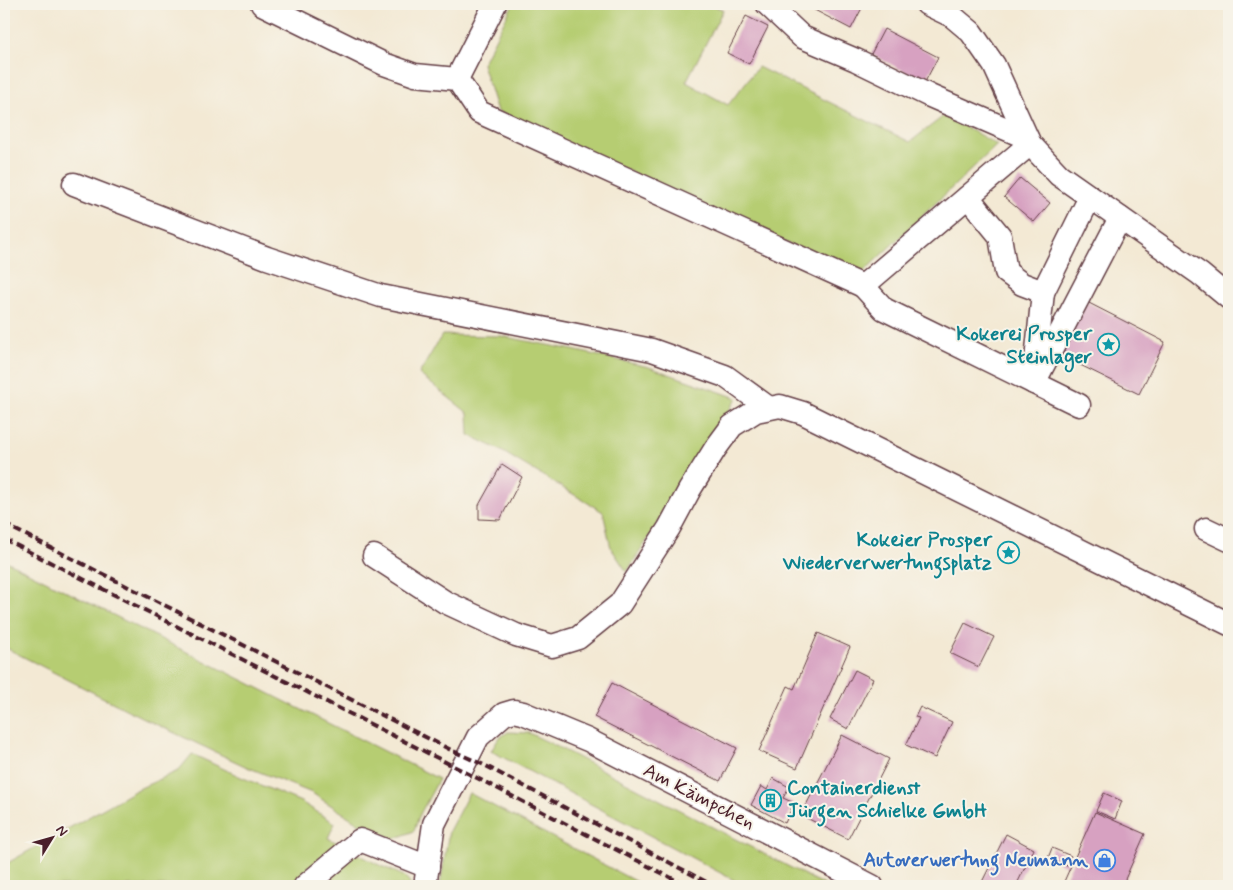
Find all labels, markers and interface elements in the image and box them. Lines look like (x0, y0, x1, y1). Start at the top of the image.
place label: Kokerei Prosper Steinlager (956, 321, 1093, 373)
place icon: Kokerei Prosper Steinlager (1096, 333, 1120, 357)
place label: Kokeier Prosper Wiederverwertungsplatz (782, 527, 993, 579)
place icon: Kokeier Prosper Wiederverwertungsplatz (996, 540, 1020, 564)
street label: Am Kämpchen (638, 757, 760, 837)
place label: Containerdienst Jürgen Schielke GmbH (787, 775, 988, 827)
building icon: Containerdienst Jürgen Schielke GmbH (759, 788, 783, 812)
north arrow (28, 812, 78, 862)
text: N (52, 822, 72, 840)
place label: Autoverwertung Neumann (863, 847, 1088, 876)
shop icon: Autoverwertung Neumann (1092, 848, 1116, 872)

